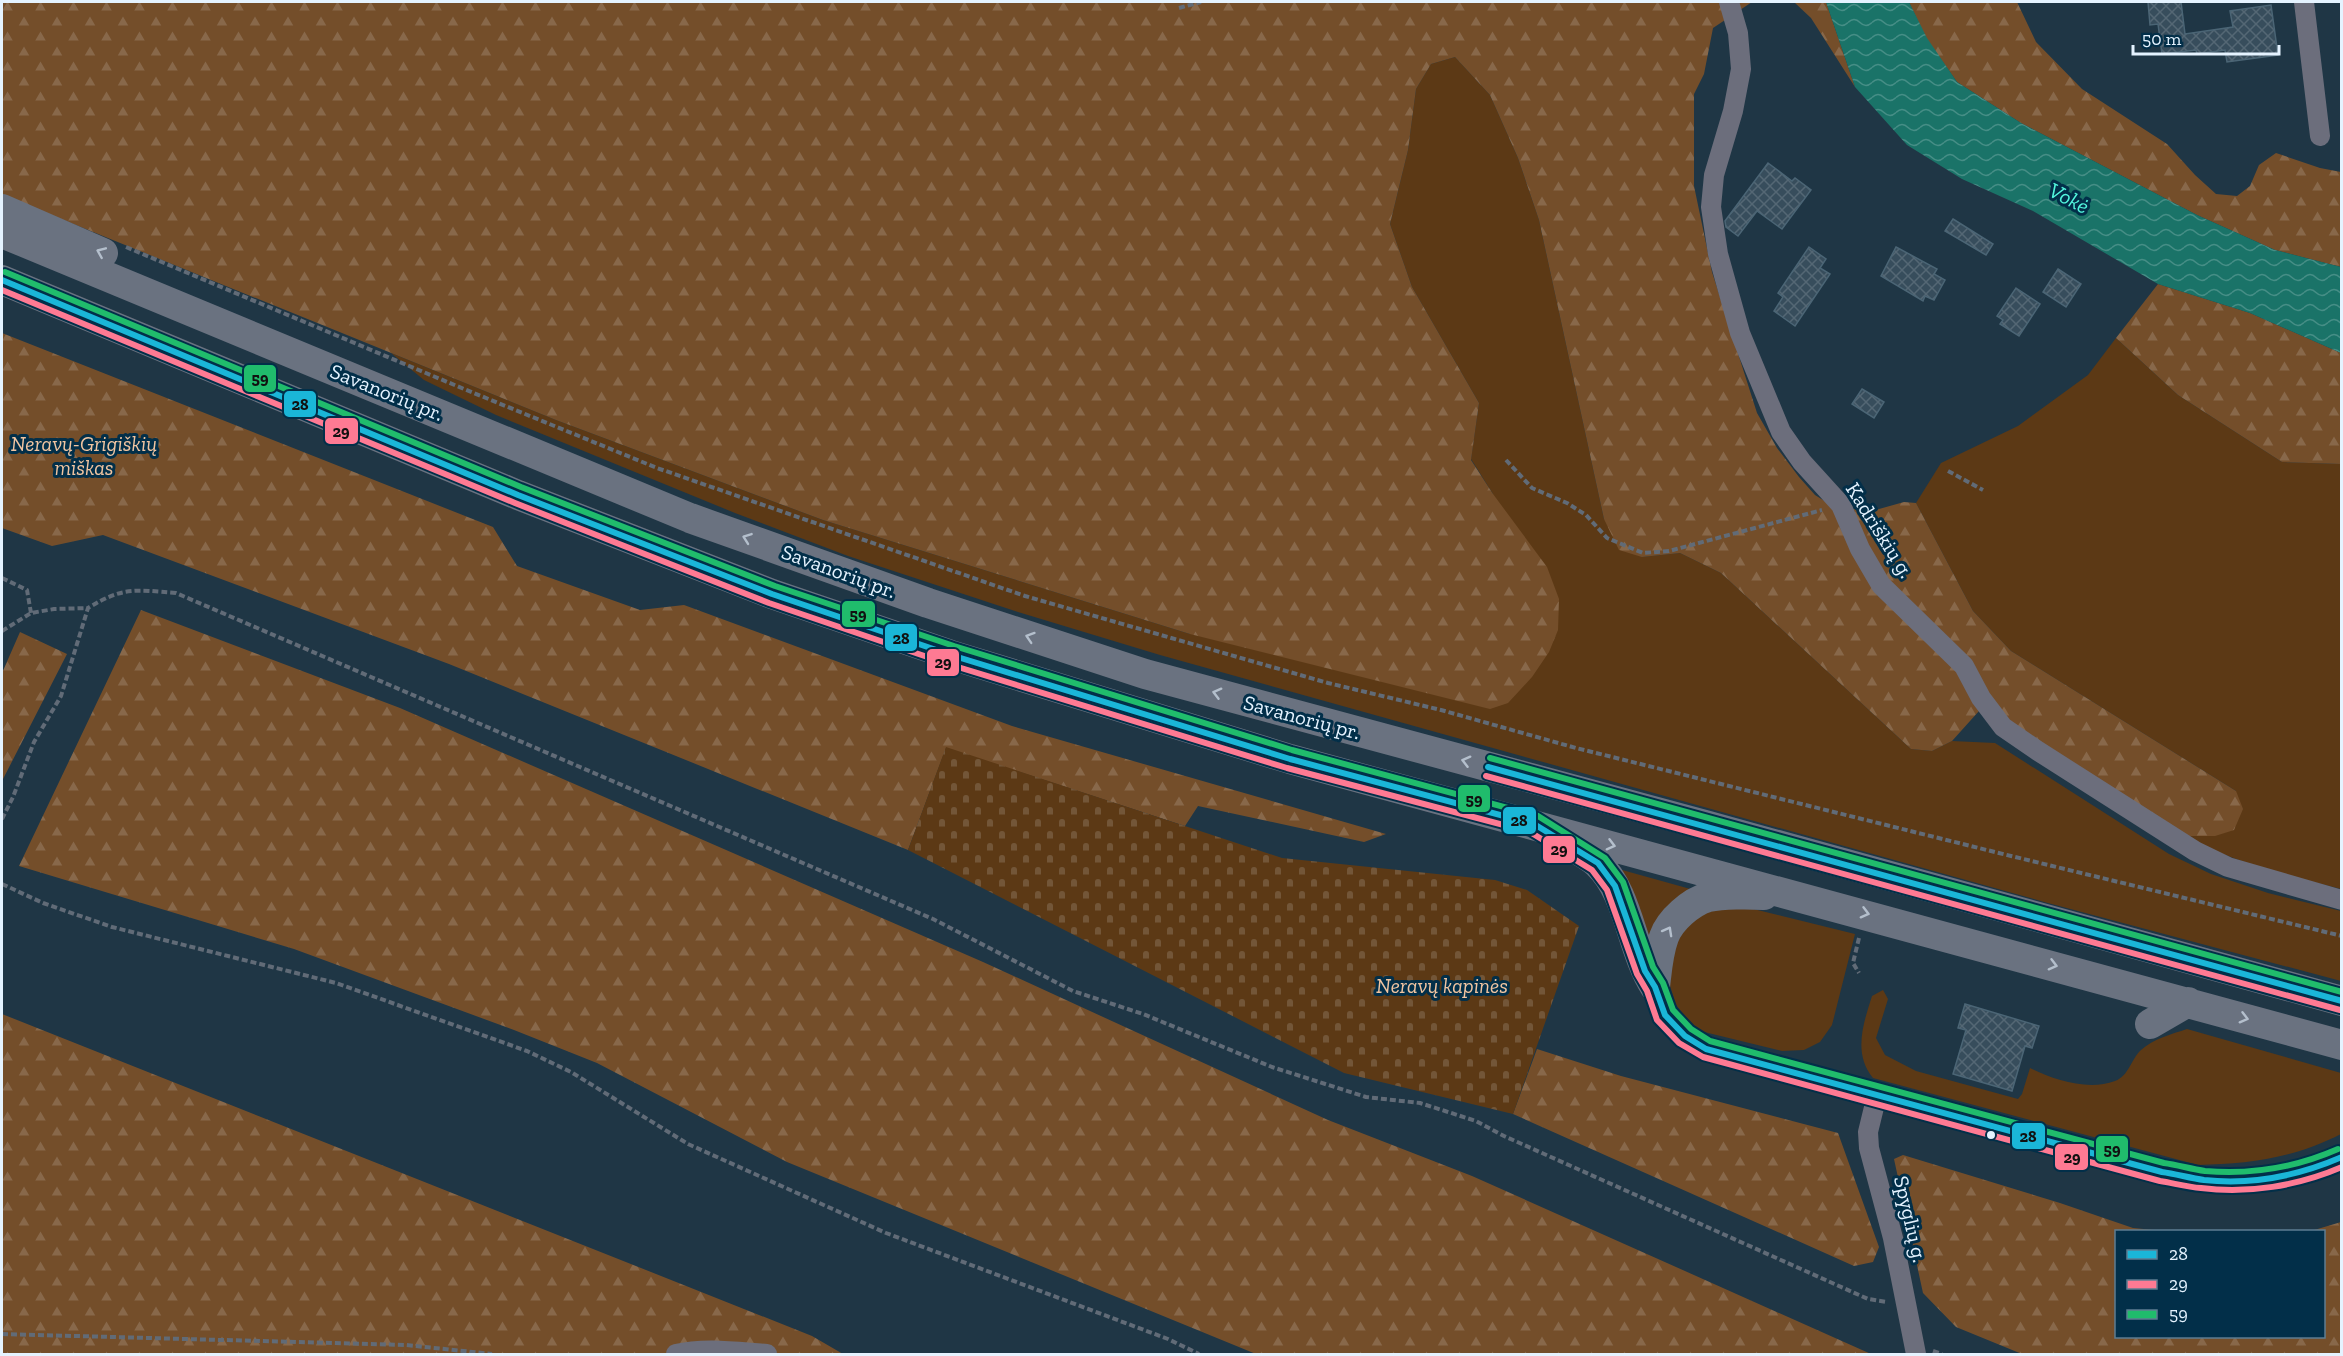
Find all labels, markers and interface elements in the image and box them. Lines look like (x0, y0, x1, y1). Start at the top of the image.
scale bar (2133, 18, 2278, 56)
text: 50 m (2142, 28, 2182, 50)
water label: Vokė (2044, 176, 2094, 220)
one-way arrow (97, 247, 108, 259)
street label: Savanorių pr. (327, 358, 447, 426)
line badge: 59 (243, 364, 277, 393)
text: 59 (252, 369, 269, 388)
line badge: 28 (283, 390, 317, 418)
text: 28 (291, 395, 309, 414)
line badge: 29 (324, 417, 359, 445)
text: 29 (332, 422, 350, 441)
park label: Neravų-Grigiškių miškas (11, 431, 157, 480)
street label: Kadriškių g. (1841, 478, 1919, 582)
one-way arrow (742, 533, 753, 545)
street label: Savanorių pr. (778, 539, 900, 603)
line badge: 59 (841, 600, 876, 628)
text: 59 (850, 605, 867, 624)
line badge: 28 (884, 623, 918, 652)
text: 28 (892, 629, 910, 648)
one-way arrow (1025, 631, 1036, 644)
line badge: 29 (926, 648, 960, 677)
text: 29 (934, 653, 952, 672)
one-way arrow (1212, 688, 1222, 701)
street label: Savanorių pr. (1241, 689, 1363, 745)
one-way arrow (1461, 755, 1471, 768)
line badge: 59 (1457, 784, 1491, 813)
text: 59 (1466, 790, 1483, 809)
line badge: 28 (1502, 806, 1537, 835)
text: 28 (1510, 811, 1528, 830)
line badge: 29 (1542, 835, 1576, 864)
one-way arrow (1606, 837, 1616, 850)
text: 29 (1550, 840, 1568, 859)
one-way arrow (1860, 906, 1870, 919)
one-way arrow (1661, 927, 1672, 937)
one-way arrow (2047, 958, 2058, 970)
park label: Neravų kapinės (1376, 973, 1508, 998)
one-way arrow (2238, 1011, 2249, 1023)
line badge: 28 (2011, 1122, 2046, 1150)
text: 28 (2019, 1127, 2037, 1146)
unlabelled marker (1985, 1129, 1997, 1141)
line badge: 59 (2095, 1135, 2129, 1163)
text: 59 (2104, 1140, 2121, 1159)
line badge: 29 (2054, 1143, 2089, 1171)
text: 29 (2063, 1148, 2081, 1167)
street label: Spyglių g. (1889, 1173, 1933, 1265)
legend (2115, 1230, 2325, 1338)
text: 28 (2169, 1243, 2188, 1265)
text: 29 (2169, 1273, 2188, 1295)
text: 59 (2169, 1303, 2188, 1325)

